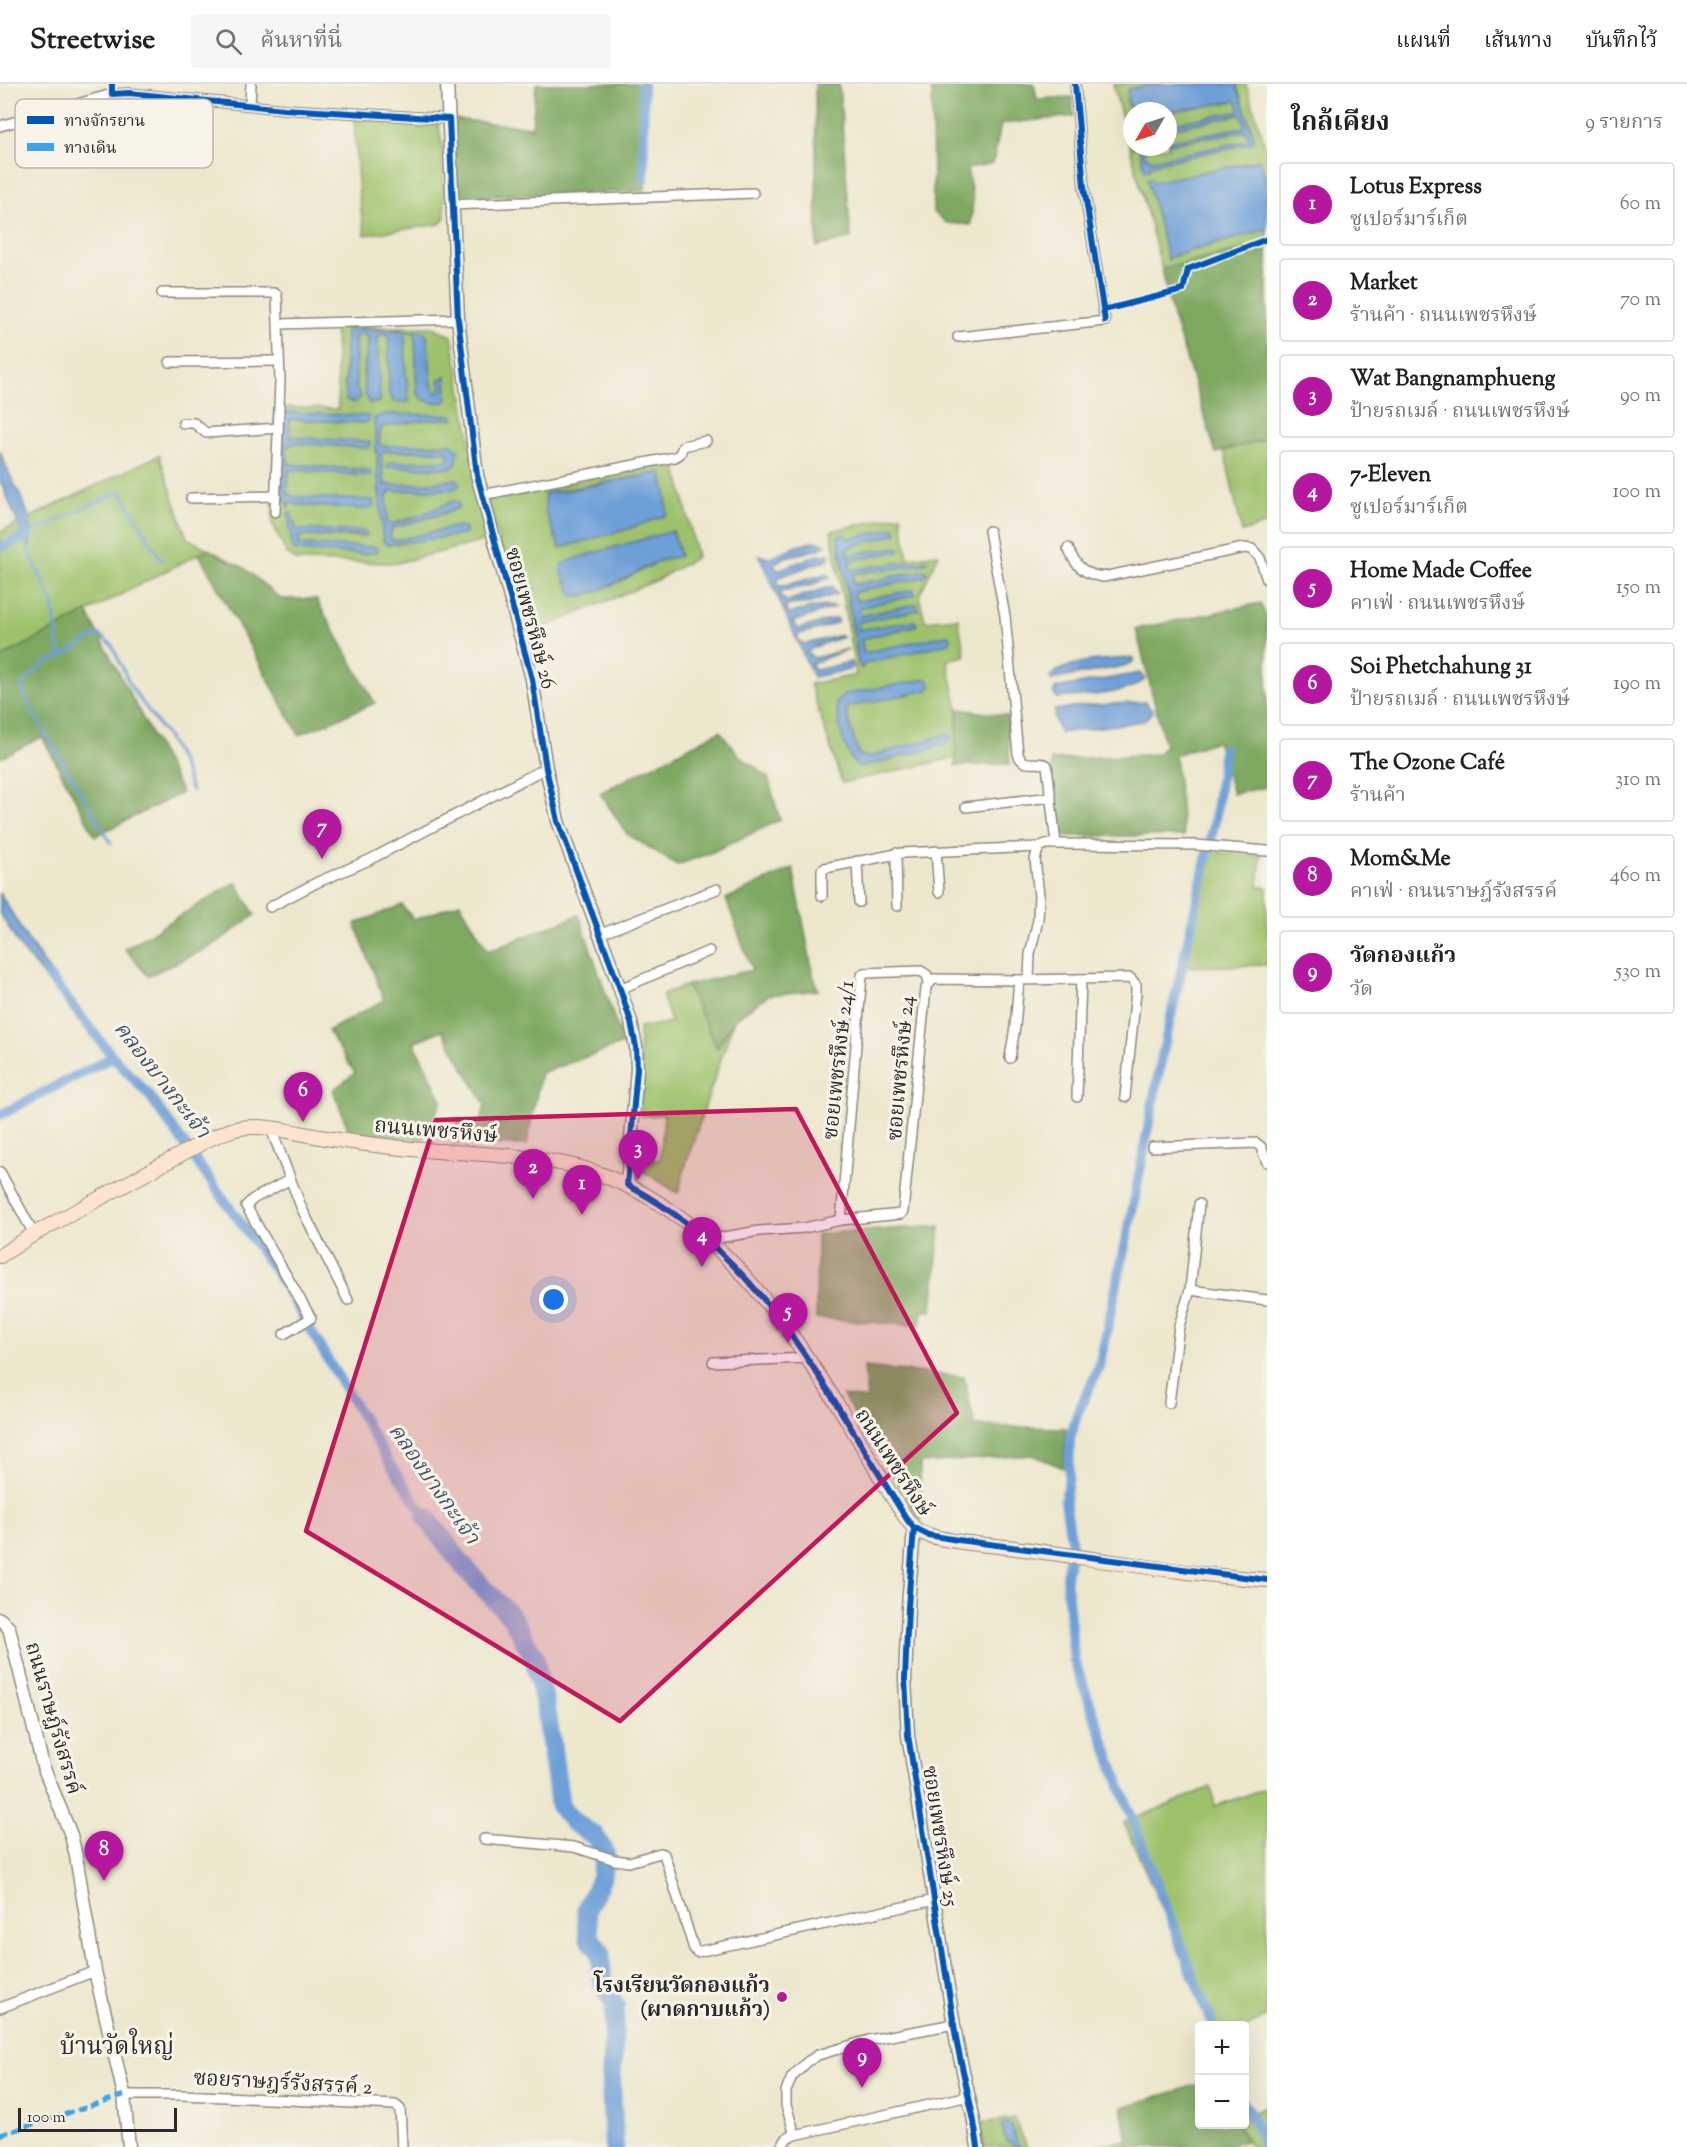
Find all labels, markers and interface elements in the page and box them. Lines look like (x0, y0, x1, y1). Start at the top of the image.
search box (191, 14, 611, 68)
text: Streetwise (30, 21, 155, 61)
icon: search (212, 25, 245, 58)
text: ค้นหาที่นี่ (260, 26, 342, 58)
text: แผนที่ (1396, 27, 1451, 57)
text: เส้นทาง (1484, 27, 1552, 57)
text: บันทึกไว้ (1585, 27, 1657, 57)
legend (15, 99, 213, 168)
north arrow (1123, 102, 1177, 156)
text: ใกล้เคียง (1291, 105, 1390, 142)
text: 9 รายการ (1585, 109, 1663, 138)
text: ทางจักรยาน (64, 111, 145, 134)
text: ทางเดิน (64, 138, 117, 161)
text: Lotus Express (1350, 172, 1482, 204)
text: 1 (1309, 190, 1316, 219)
text: 60 m (1620, 190, 1661, 219)
text: ซูเปอร์มาร์เก็ต (1350, 206, 1468, 235)
text: Market (1350, 268, 1417, 300)
text: 2 (1308, 286, 1317, 315)
text: 70 m (1620, 286, 1661, 315)
text: ร้านค้า · ถนนเพชรหึงษ์ (1350, 302, 1537, 331)
text: Wat Bangnamphueng (1350, 364, 1555, 396)
text: 3 (1308, 382, 1317, 411)
text: 90 m (1620, 382, 1661, 411)
text: ป้ายรถเมล์ · ถนนเพชรหึงษ์ (1350, 398, 1570, 427)
text: 7-Eleven (1350, 460, 1431, 492)
text: 4 (1307, 478, 1318, 507)
text: 100 m (1612, 478, 1661, 507)
text: ซูเปอร์มาร์เก็ต (1350, 494, 1468, 523)
street label: ซอยเพชรหึงษ์ 26 (496, 544, 562, 693)
text: Home Made Coffee (1350, 556, 1532, 588)
text: 5 (1309, 574, 1316, 603)
text: 150 m (1616, 574, 1661, 603)
text: คาเฟ่ · ถนนเพชรหึงษ์ (1350, 590, 1525, 619)
text: Soi Phetchahung 31 (1350, 652, 1532, 684)
text: 6 (1308, 670, 1317, 699)
text: 190 m (1613, 670, 1661, 699)
text: ป้ายรถเมล์ · ถนนเพชรหึงษ์ (1350, 686, 1570, 715)
text: The Ozone Café (1350, 748, 1505, 780)
text: 7 (1307, 766, 1318, 795)
text: 310 m (1615, 766, 1661, 795)
text: ร้านค้า (1350, 782, 1405, 811)
pin: 7 (302, 810, 342, 859)
text: Mom&Me (1350, 844, 1451, 876)
text: 8 (1308, 862, 1318, 891)
text: 460 m (1610, 862, 1661, 891)
text: คาเฟ่ · ถนนราษฎ์รังสรรค์ (1350, 878, 1557, 907)
text: วัดกองแก้ว (1350, 941, 1456, 973)
text: 9 (1308, 958, 1317, 987)
text: 530 m (1615, 958, 1661, 987)
text: วัด (1350, 976, 1373, 1005)
street label: ซอยเพชรหึงษ์ 24/1 (817, 979, 863, 1141)
street label: ซอยเพชรหึงษ์ 24 (881, 994, 923, 1142)
water label: คลองบางกะเจ้า (104, 1015, 217, 1147)
pin: 6 (284, 1072, 322, 1122)
street label: ถนนเพชรหึงษ์ (373, 1112, 499, 1152)
pin: 3 (618, 1130, 658, 1180)
pin: 2 (514, 1150, 552, 1199)
pin: 1 (562, 1166, 602, 1215)
pin: 4 (682, 1218, 722, 1267)
your location (539, 1285, 568, 1314)
pin: 5 (768, 1294, 808, 1343)
street label: ถนนเพชรหึงษ์ (846, 1403, 939, 1524)
water label: คลองบางกะเจ้า (379, 1418, 487, 1553)
street label: ถนนราษฎ์รังสรรค์ (16, 1639, 88, 1798)
street label: ซอยเพชรหึงษ์ 25 (913, 1764, 965, 1909)
pin: 8 (84, 1832, 124, 1881)
place label: โรงเรียนวัดกองแก้ว (ผาดกาบแก้ว) (593, 1970, 770, 2026)
marker: โรงเรียนวัดกองแก้ว (ผาดกาบแก้ว) (775, 1990, 789, 2004)
map controls (1195, 2021, 1249, 2129)
button: + (1195, 2021, 1249, 2075)
district label: บ้านวัดใหญ่ (60, 2028, 174, 2065)
pin: 9 (842, 2038, 882, 2088)
street label: ซอยราษฎร์รังสรรค์ 2 (193, 2064, 373, 2104)
button: − (1195, 2075, 1249, 2129)
scale bar (18, 2105, 177, 2132)
text: 100 m (27, 2107, 66, 2130)

